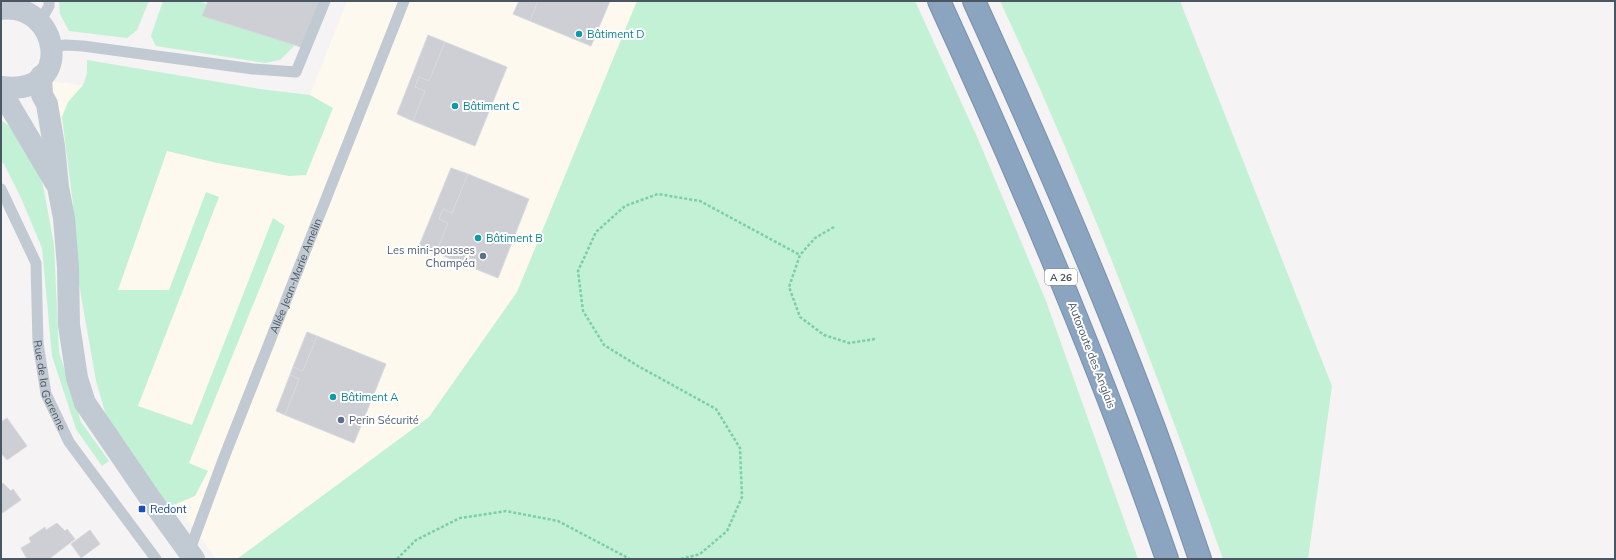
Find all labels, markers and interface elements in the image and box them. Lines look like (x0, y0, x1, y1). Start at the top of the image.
place label: Bâtiment D (587, 27, 645, 41)
marker: Bâtiment D (574, 29, 584, 39)
place label: Bâtiment C (463, 99, 520, 113)
marker: Bâtiment C (450, 101, 460, 111)
street label: Allée Jean-Marie Amelin (267, 216, 325, 335)
place label: Bâtiment B (486, 231, 543, 245)
marker: Bâtiment B (473, 233, 483, 243)
place label: Les mini-pousses Champéa (387, 243, 475, 270)
marker: Les mini-pousses Champéa (478, 251, 488, 261)
road number: A 26 (1045, 269, 1077, 285)
street label: Autoroute des Anglais (1065, 300, 1119, 410)
street label: Rue de la Garenne (31, 339, 69, 433)
place label: Bâtiment A (341, 390, 398, 404)
marker: Bâtiment A (328, 392, 338, 402)
place label: Perin Sécurité (349, 413, 419, 427)
marker: Perin Sécurité (336, 415, 346, 425)
place label: Redont (150, 502, 187, 516)
marker: Redont (137, 504, 147, 514)

